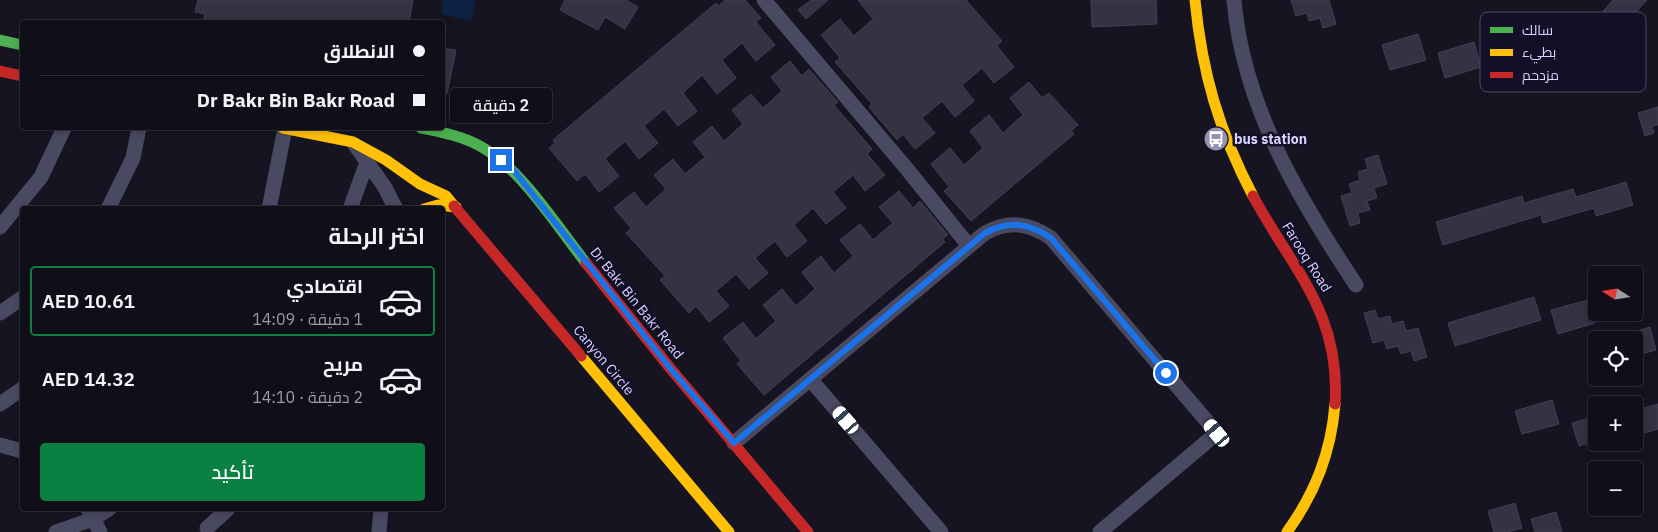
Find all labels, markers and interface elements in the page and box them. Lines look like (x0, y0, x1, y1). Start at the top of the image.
legend (1480, 12, 1646, 92)
text: سالك (1522, 21, 1553, 39)
text: الانطلاق (324, 39, 395, 63)
text: بطيء (1522, 43, 1556, 64)
text: مزدحم (1522, 66, 1559, 85)
text: Dr Bakr Bin Bakr Road (197, 88, 395, 112)
callout: 2 دقيقة (450, 88, 552, 122)
text: 2 دقيقة (473, 95, 529, 115)
bus stop icon: bus station (1203, 126, 1229, 152)
place label: bus station (1234, 130, 1307, 148)
route end (490, 149, 512, 171)
street label: Farooq Road (1278, 219, 1336, 295)
text: اختر الرحلة (328, 221, 425, 250)
street label: Dr Bakr Bin Bakr Road (586, 243, 688, 363)
north arrow (1588, 266, 1642, 321)
map controls (1588, 266, 1643, 516)
text: اقتصادي (287, 274, 363, 298)
icon: car (378, 279, 423, 324)
text: AED 10.61 (42, 289, 135, 313)
text: 1 دقيقة · 14:09 (252, 309, 363, 329)
street label: Canyon Circle (570, 321, 639, 399)
button: locate (1588, 331, 1643, 386)
text: مريح (323, 352, 363, 376)
icon: car (378, 357, 423, 402)
route start (1155, 362, 1177, 384)
text: AED 14.32 (42, 367, 135, 391)
text: 2 دقيقة · 14:10 (252, 387, 363, 407)
button: + (1588, 396, 1643, 451)
car (830, 404, 861, 436)
car (1201, 417, 1232, 449)
button: تأكيد (40, 443, 425, 501)
button: − (1588, 461, 1643, 516)

